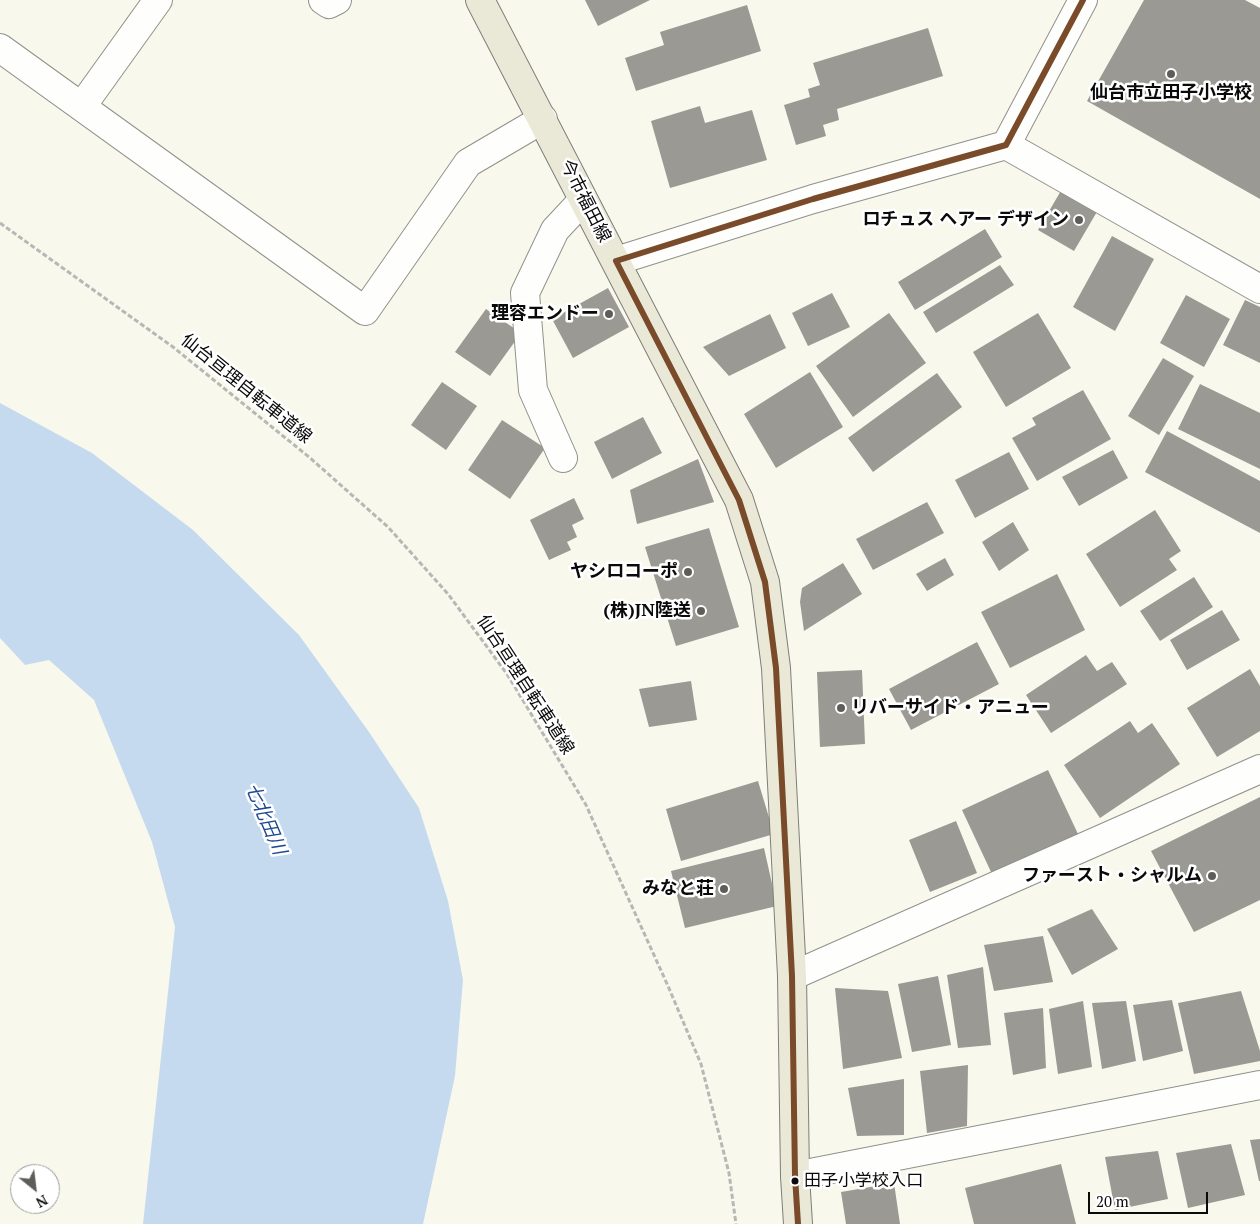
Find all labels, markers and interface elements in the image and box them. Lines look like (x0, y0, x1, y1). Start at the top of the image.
marker: 仙台市立田子小学校 (1165, 68, 1177, 80)
place label: 仙台市立田子小学校 (1090, 82, 1252, 104)
street label: 今市福田線 (555, 156, 615, 246)
place label: ロチュス ヘアー デザイン (862, 209, 1069, 231)
marker: ロチュス ヘアー デザイン (1073, 214, 1085, 226)
place label: 理容エンドー (491, 303, 599, 325)
marker: 理容エンドー (603, 308, 615, 320)
street label: 仙台亘理自転車道線 (176, 330, 316, 448)
place label: ヤシロコーポ (570, 561, 678, 583)
marker: ヤシロコーポ (682, 566, 694, 578)
place label: (株)JN陸送 (603, 600, 691, 622)
marker: (株)JN陸送 (695, 605, 707, 617)
street label: 仙台亘理自転車道線 (472, 611, 578, 759)
place label: リバーサイド・アニュー (851, 697, 1049, 719)
marker: リバーサイド・アニュー (835, 702, 847, 714)
water label: 七北田川 (240, 780, 290, 858)
place label: ファースト・シャルム (1022, 865, 1202, 887)
marker: ファースト・シャルム (1206, 870, 1218, 882)
place label: みなと荘 (642, 878, 714, 900)
marker: みなと荘 (718, 883, 730, 895)
north arrow (10, 1164, 60, 1214)
place label: 田子小学校入口 (804, 1171, 923, 1191)
marker: 田子小学校入口 (790, 1176, 800, 1186)
scale bar (1090, 1182, 1210, 1214)
text: N (33, 1191, 51, 1213)
text: 20 m (1096, 1191, 1129, 1211)

